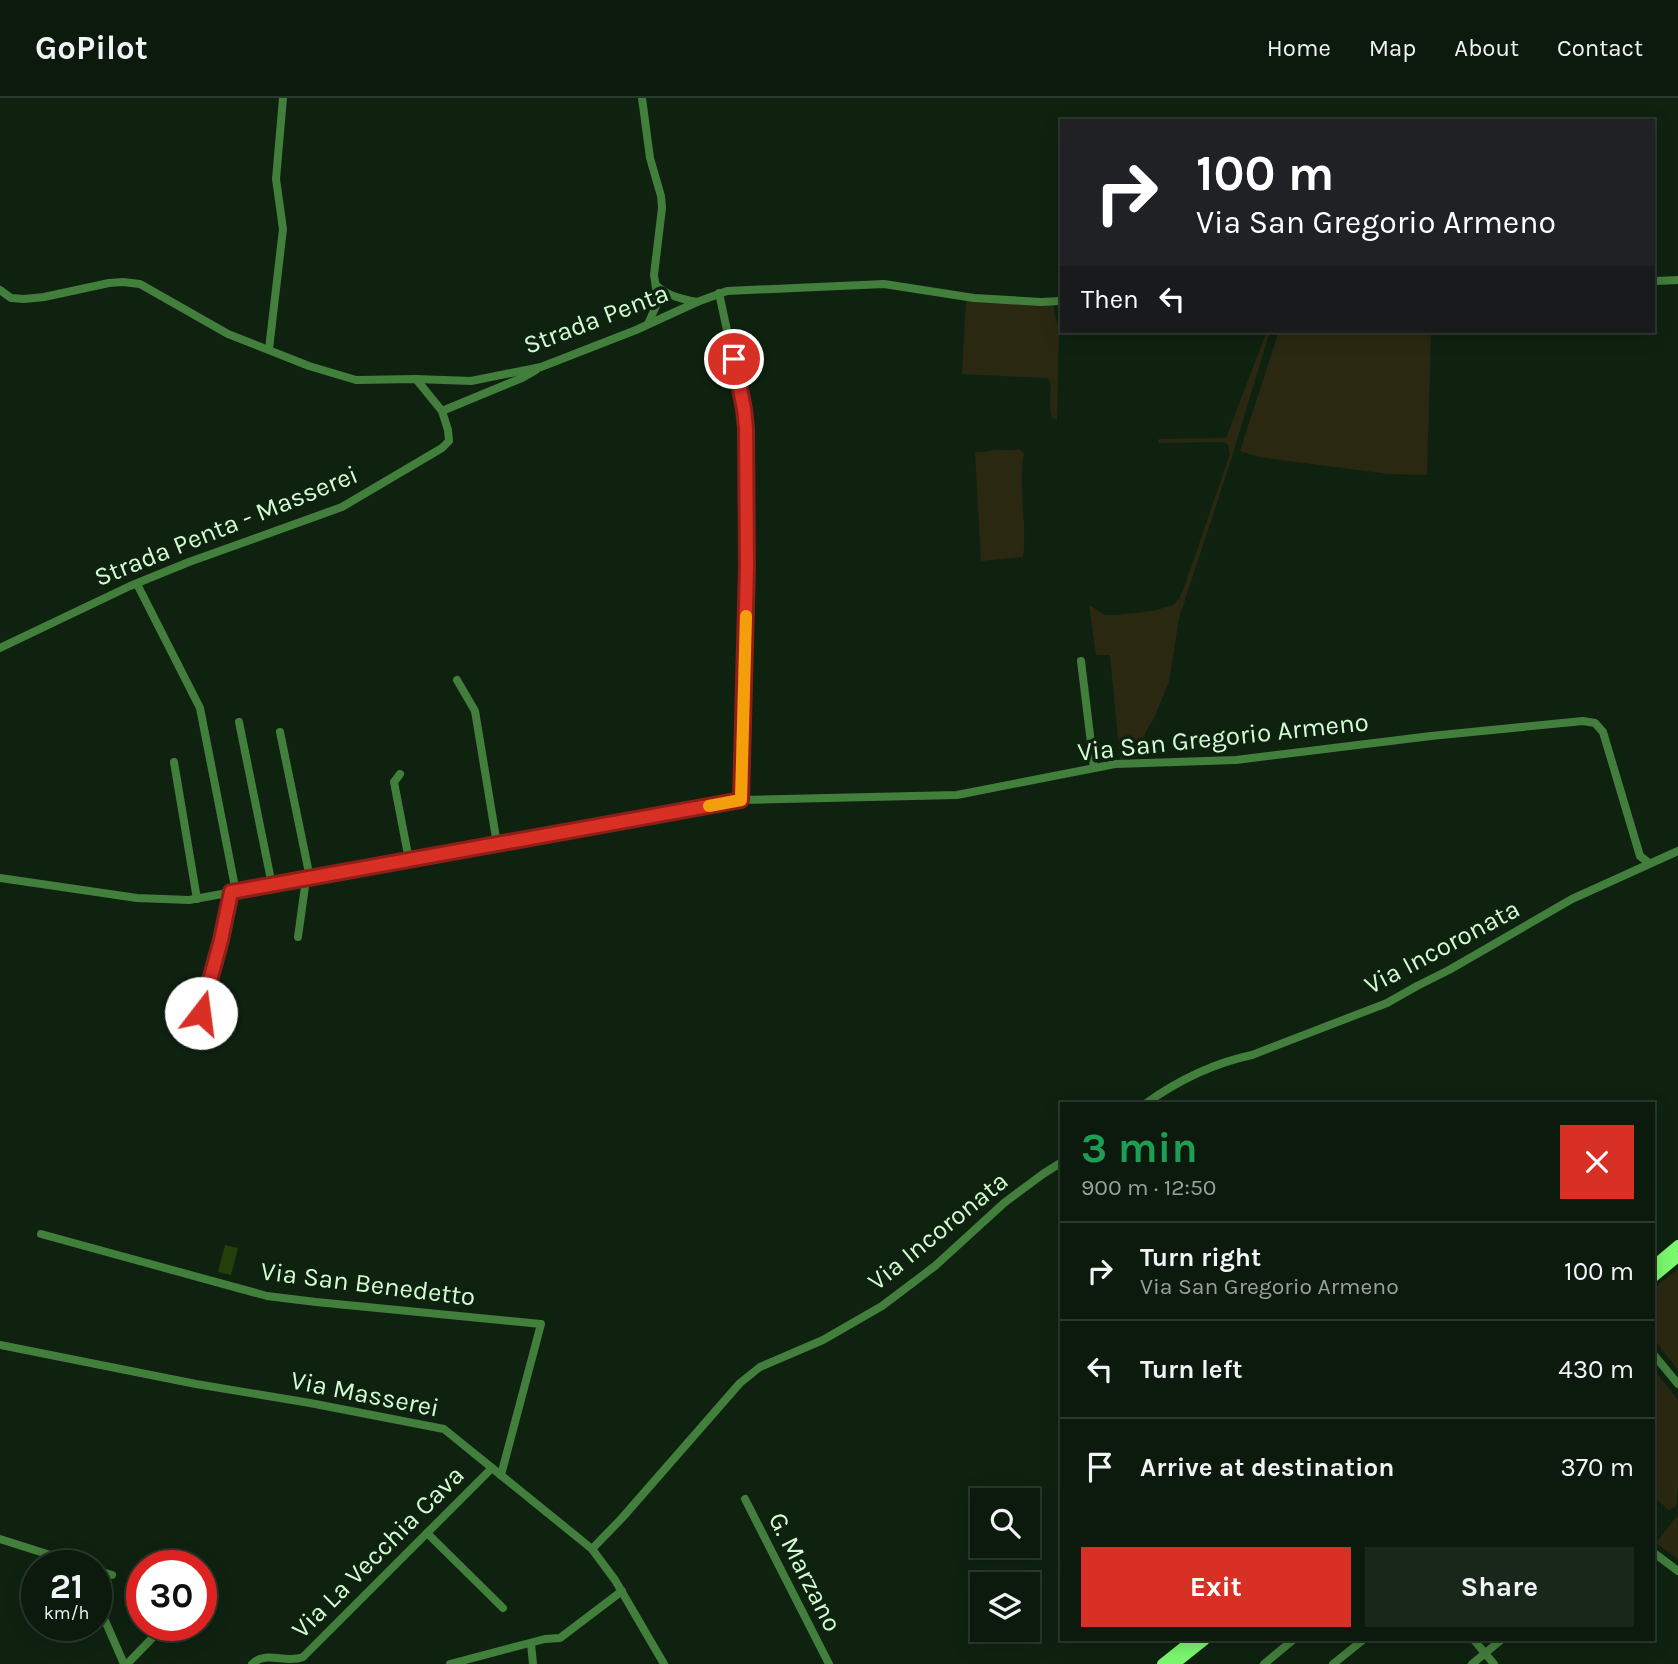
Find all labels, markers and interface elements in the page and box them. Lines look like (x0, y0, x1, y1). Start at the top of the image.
text: GoPilot (35, 29, 148, 67)
text: Home (1267, 34, 1331, 62)
text: Map (1369, 34, 1416, 62)
text: About (1454, 34, 1519, 62)
text: Contact (1557, 34, 1643, 62)
text: 100 m (1196, 145, 1334, 202)
icon: right (1081, 147, 1172, 238)
text: Via San Gregorio Armeno (1196, 204, 1556, 241)
street label: Strada Penta (519, 277, 673, 361)
icon: left (1153, 280, 1191, 318)
text: Then (1081, 284, 1139, 315)
pin (704, 329, 764, 389)
icon: arrive (715, 340, 753, 378)
street label: Strada Penta - Masserei (90, 459, 362, 593)
street label: Via San Gregorio Armeno (1076, 706, 1370, 768)
street label: Via Incoronata (1359, 893, 1525, 1001)
position arrow (164, 976, 238, 1050)
text: 3 min (1081, 1123, 1198, 1173)
button: close (1560, 1125, 1634, 1199)
street label: Via Incoronata (862, 1165, 1014, 1297)
text: 900 m · 12:50 (1081, 1174, 1217, 1201)
text: Turn right (1140, 1242, 1261, 1273)
icon: right (1081, 1252, 1119, 1290)
street label: Via San Benedetto (259, 1255, 477, 1313)
text: 100 m (1564, 1256, 1634, 1287)
text: Via San Gregorio Armeno (1140, 1273, 1399, 1300)
icon: left (1081, 1350, 1119, 1388)
text: Turn left (1140, 1354, 1242, 1385)
text: 430 m (1558, 1354, 1634, 1385)
street label: Via Masserei (288, 1364, 442, 1424)
icon: arrive (1081, 1448, 1119, 1486)
text: Arrive at destination (1140, 1452, 1394, 1483)
text: 370 m (1561, 1452, 1634, 1483)
street label: Via La Vecchia Cava (285, 1459, 471, 1645)
map controls (970, 1488, 1040, 1642)
button: search (970, 1488, 1040, 1558)
street label: G. Marzano (762, 1507, 848, 1637)
button: Exit (1081, 1547, 1351, 1627)
button: Share (1365, 1547, 1634, 1627)
speed limit sign: 30 (126, 1550, 217, 1641)
text: 21 (50, 1566, 83, 1607)
button: layers (970, 1572, 1040, 1642)
text: km/h (44, 1602, 89, 1624)

